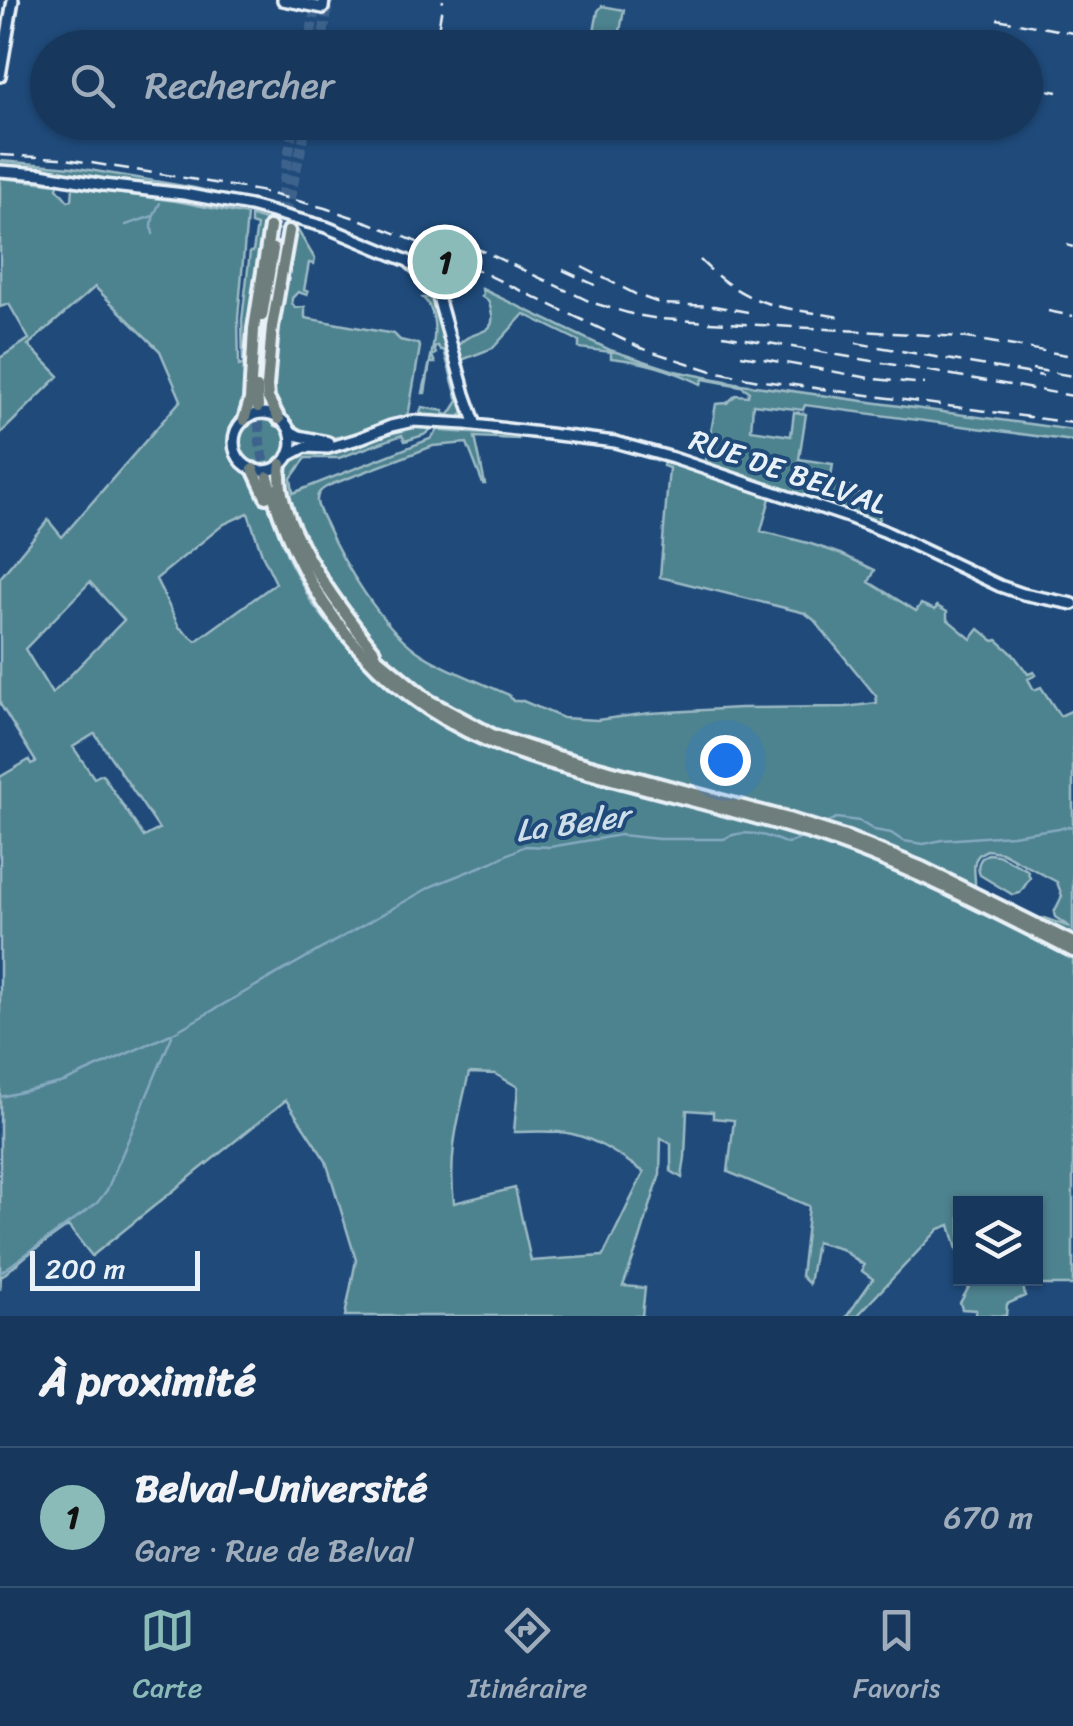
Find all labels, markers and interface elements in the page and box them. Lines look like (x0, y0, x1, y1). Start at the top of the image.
search box (30, 30, 1043, 140)
text: Rechercher (145, 52, 334, 119)
icon: search (65, 58, 120, 113)
pin: 1 (412, 224, 478, 300)
street label: RUE DE BELVAL (682, 413, 894, 531)
your location (700, 735, 751, 786)
water label: La Beler (512, 787, 638, 860)
map controls (953, 1196, 1043, 1286)
button: layers (953, 1196, 1043, 1286)
text: 200 m (45, 1244, 125, 1293)
scale bar (30, 1246, 200, 1290)
text: À proximité (40, 1344, 256, 1418)
text: Belval-Université (135, 1455, 428, 1522)
text: 1 (66, 1489, 79, 1546)
text: 670 m (943, 1489, 1033, 1546)
text: Gare · Rue de Belval (135, 1522, 414, 1579)
tab: Carte (133, 1603, 202, 1712)
tab: Itinéraire (468, 1603, 588, 1712)
tab: Favoris (853, 1603, 940, 1712)

